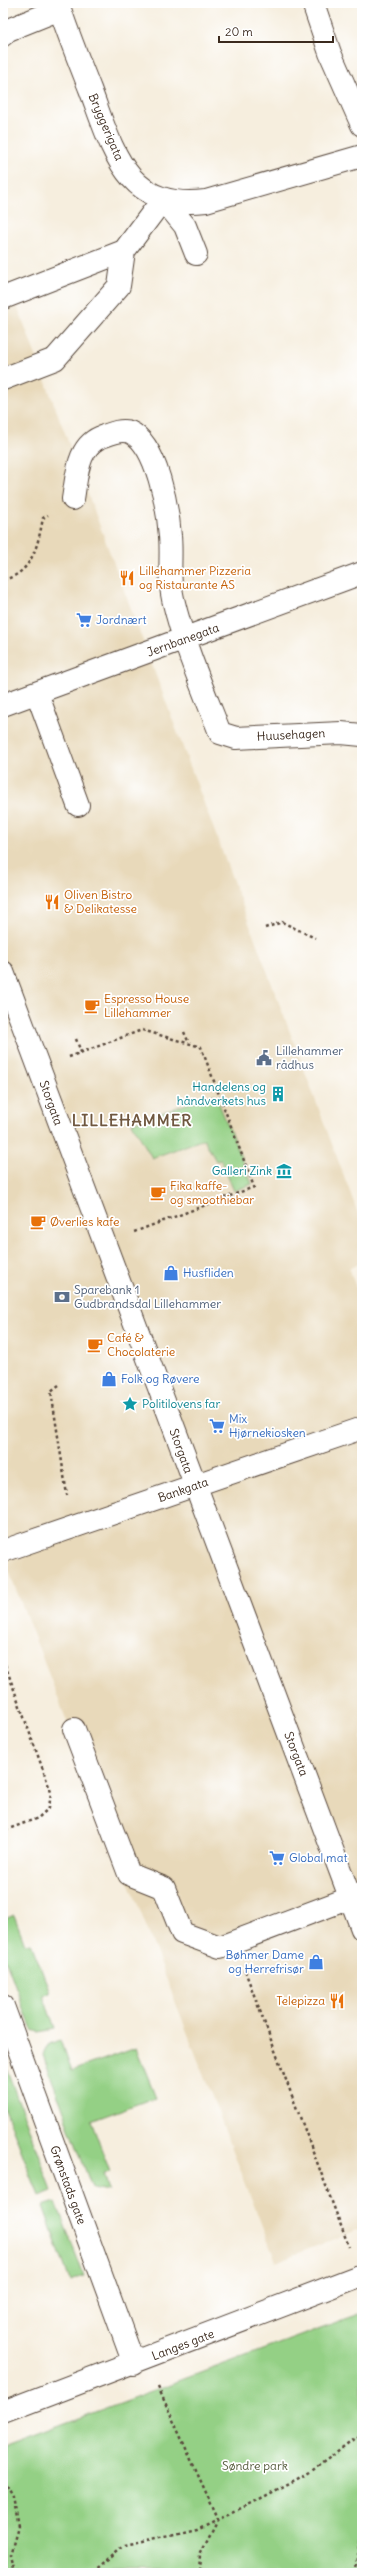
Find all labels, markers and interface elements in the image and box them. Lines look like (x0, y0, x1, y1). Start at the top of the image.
scale bar (219, 18, 333, 44)
text: 20 m (225, 24, 253, 39)
street label: Bryggerigata (86, 91, 127, 163)
place label: Lillehammer Pizzeria og Ristaurante AS (139, 563, 251, 592)
restaurant icon: Lillehammer Pizzeria og Ristaurante AS (118, 569, 136, 587)
supermarket icon: Jordnært (75, 611, 93, 629)
place label: Jordnært (96, 612, 147, 627)
street label: Jernbanegata (145, 619, 221, 660)
street label: Huusehagen (256, 725, 326, 744)
place label: Oliven Bistro & Delikatesse (64, 887, 137, 916)
restaurant icon: Oliven Bistro & Delikatesse (43, 893, 61, 911)
place label: Espresso House Lillehammer (104, 991, 189, 1020)
cafe icon: Espresso House Lillehammer (83, 997, 101, 1015)
place label: Lillehammer rådhus (276, 1043, 343, 1072)
public building icon: Lillehammer rådhus (255, 1049, 273, 1067)
street label: Storgata (36, 1078, 67, 1127)
place label: Handelens og håndverkets hus (177, 1079, 266, 1108)
building icon: Handelens og håndverkets hus (269, 1085, 287, 1103)
district label: LILLEHAMMER (72, 1110, 192, 1130)
museum icon: Galleri Zink (275, 1162, 293, 1180)
place label: Galleri Zink (212, 1163, 272, 1178)
place label: Fika kaffe- og smoothiebar (170, 1178, 254, 1207)
cafe icon: Fika kaffe- og smoothiebar (149, 1184, 167, 1202)
cafe icon: Øverlies kafe (29, 1213, 47, 1231)
place label: Øverlies kafe (50, 1214, 119, 1229)
shop icon: Husfliden (162, 1264, 180, 1282)
place label: Husfliden (183, 1265, 234, 1280)
place label: Sparebank 1 Gudbrandsdal Lillehammer (74, 1282, 221, 1311)
bank icon: Sparebank 1 Gudbrandsdal Lillehammer (53, 1288, 71, 1306)
place label: Café & Chocolaterie (107, 1330, 175, 1359)
cafe icon: Café & Chocolaterie (86, 1336, 104, 1354)
shop icon: Folk og Røvere (100, 1370, 118, 1388)
place label: Folk og Røvere (121, 1371, 200, 1386)
place icon: Politilovens far (121, 1395, 139, 1413)
place label: Politilovens far (142, 1396, 220, 1411)
place label: Mix Hjørnekiosken (229, 1411, 306, 1440)
supermarket icon: Mix Hjørnekiosken (208, 1417, 226, 1435)
street label: Storgata (166, 1426, 197, 1475)
street label: Bankgata (156, 1474, 210, 1505)
street label: Storgata (281, 1729, 312, 1778)
supermarket icon: Global mat (268, 1849, 286, 1867)
place label: Global mat (289, 1850, 348, 1865)
place label: Bøhmer Dame og Herrefrisør (225, 1947, 304, 1976)
shop icon: Bøhmer Dame og Herrefrisør (307, 1953, 325, 1971)
restaurant icon: Telepizza (328, 1992, 346, 2010)
place label: Telepizza (276, 1993, 325, 2008)
street label: Grønstads gate (47, 2143, 90, 2226)
street label: Langes gate (149, 2326, 216, 2363)
park label: Søndre park (222, 2458, 288, 2473)

